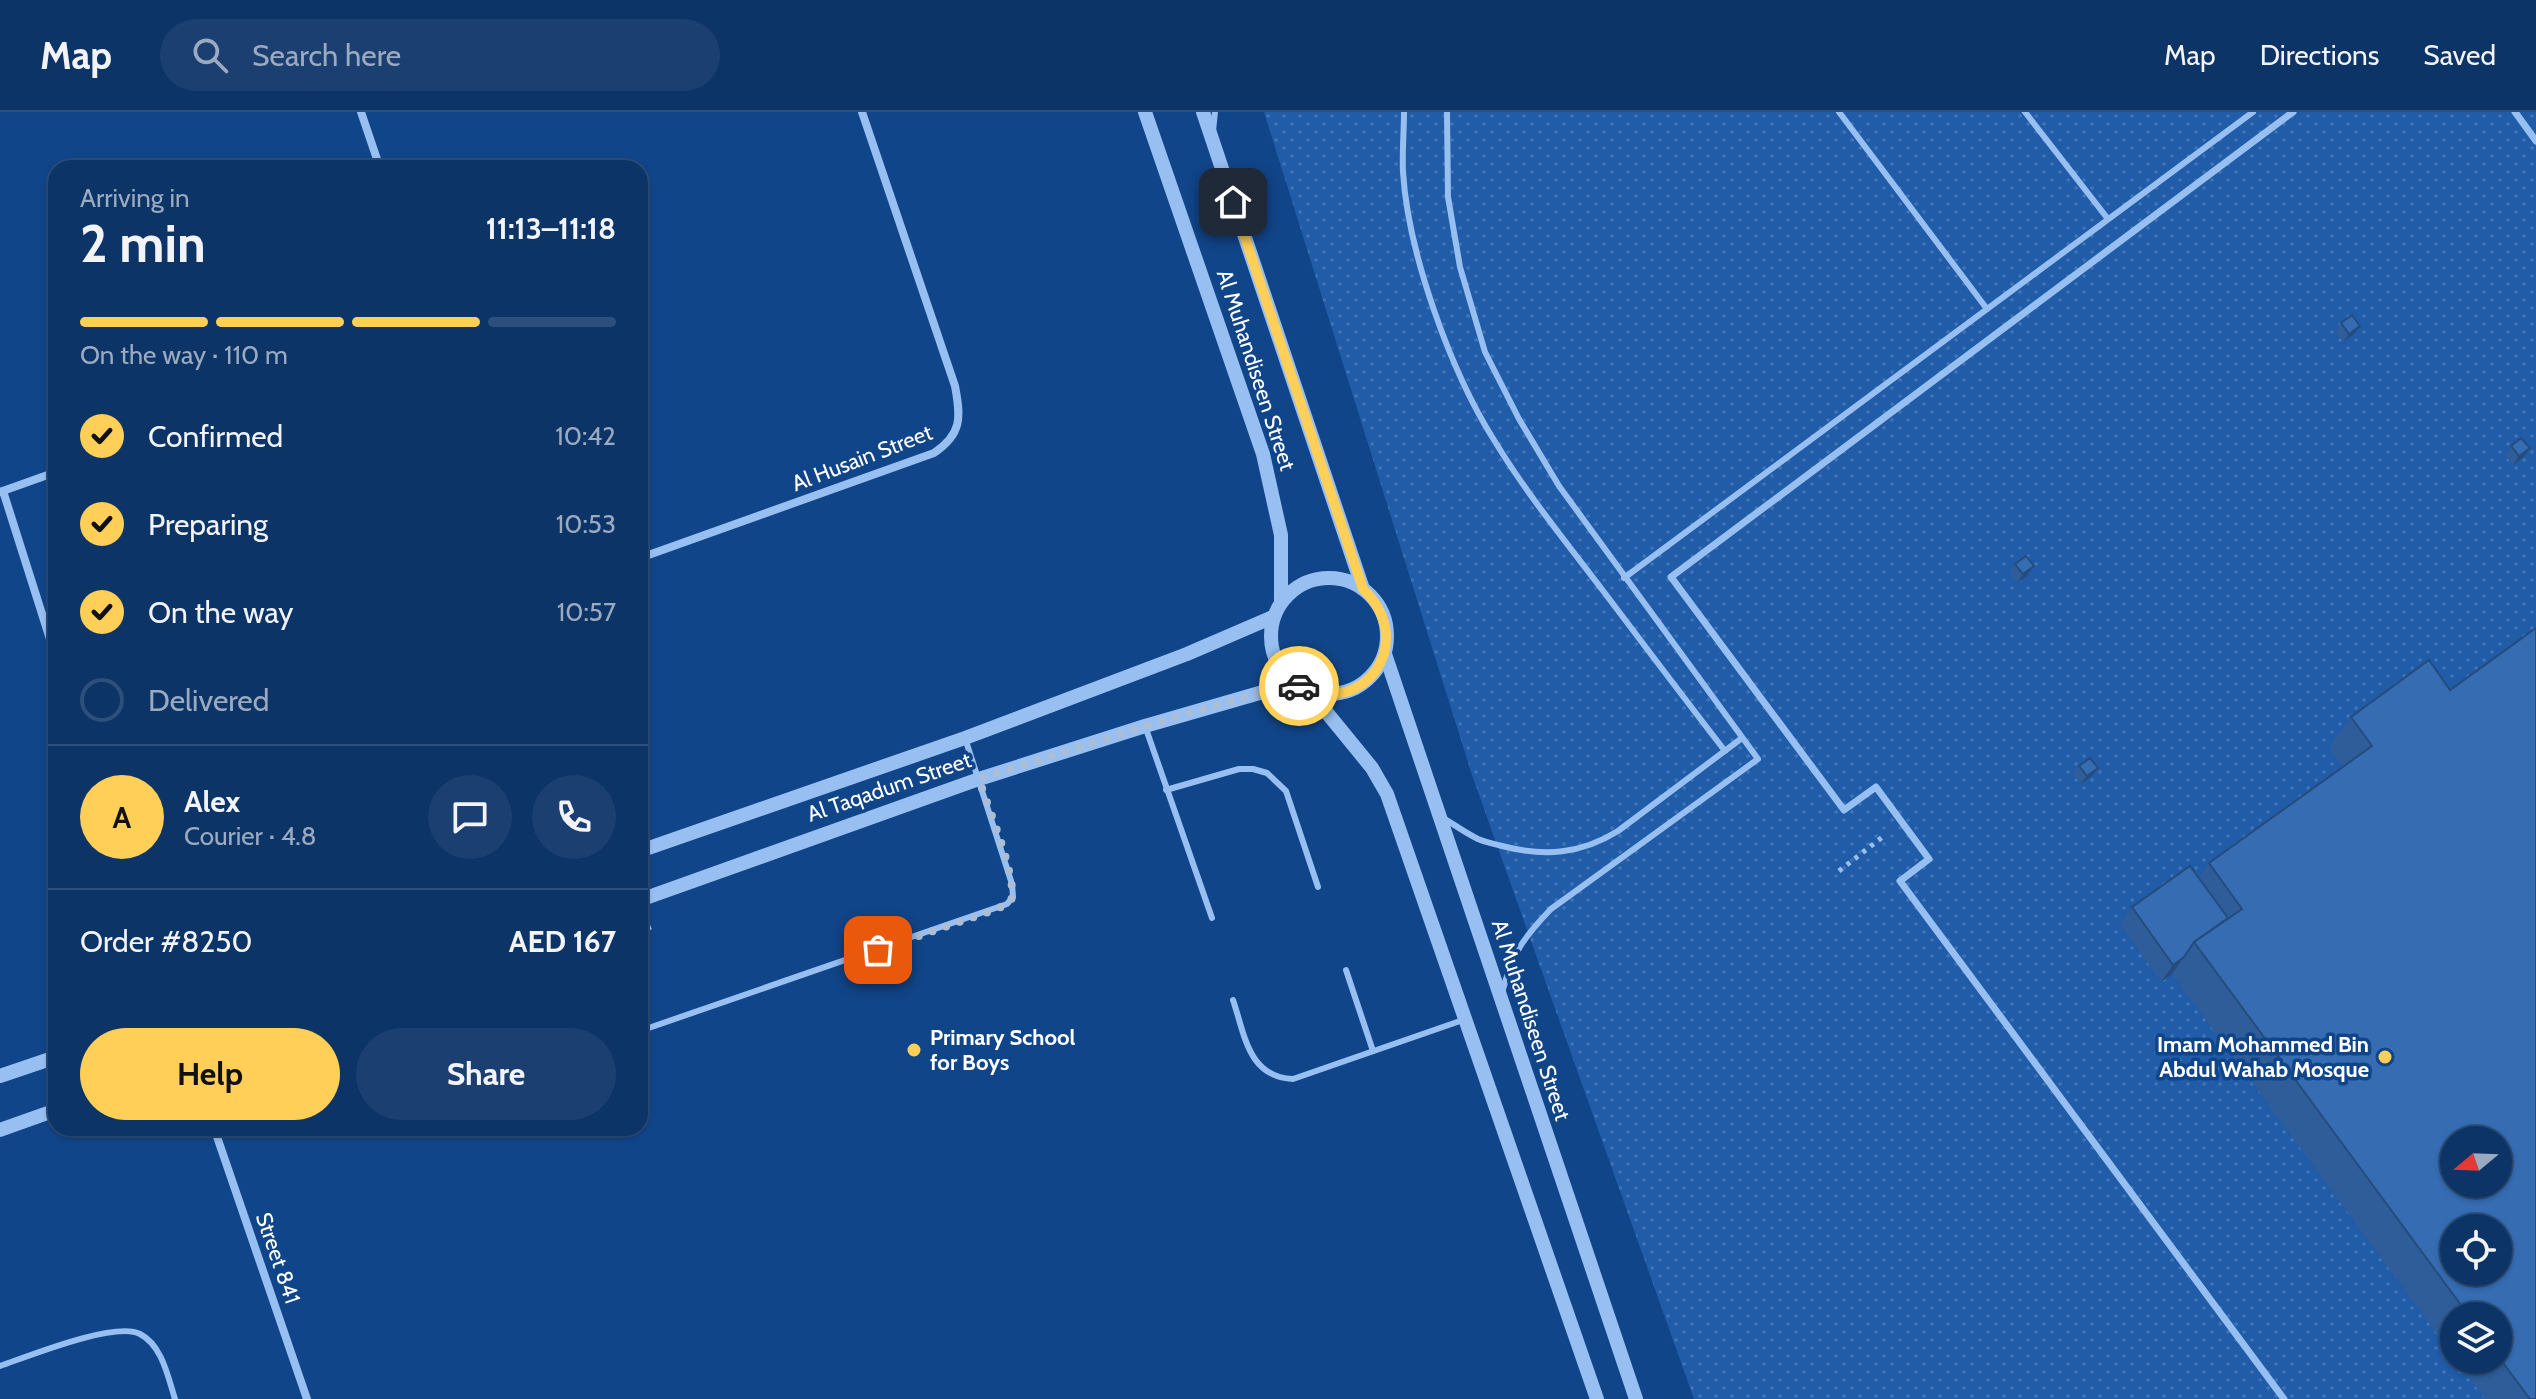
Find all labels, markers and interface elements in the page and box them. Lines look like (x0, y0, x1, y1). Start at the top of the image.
search box (160, 19, 720, 91)
text: Map (40, 32, 112, 79)
icon: search (188, 33, 232, 77)
text: Search here (252, 37, 401, 74)
text: Map (2164, 38, 2216, 72)
text: Directions (2260, 38, 2379, 72)
text: Saved (2423, 38, 2496, 72)
pin (1199, 168, 1267, 236)
icon: home (1211, 180, 1255, 224)
text: Arriving in (80, 182, 190, 214)
text: 11:13–11:18 (486, 210, 616, 247)
text: 2 min (80, 212, 206, 275)
street label: Al Muhandiseen Street (1211, 266, 1301, 474)
text: On the way · 110 m (80, 339, 288, 371)
icon: check (80, 414, 124, 458)
text: Confirmed (148, 418, 283, 455)
street label: Al Husain Street (788, 419, 937, 497)
text: 10:42 (555, 420, 616, 452)
icon: check (80, 502, 124, 546)
text: Preparing (148, 506, 268, 543)
text: 10:53 (556, 508, 616, 540)
icon: check (80, 590, 124, 634)
text: On the way (148, 594, 293, 631)
text: 10:57 (557, 596, 616, 628)
courier (1259, 646, 1339, 726)
icon: car (1277, 664, 1321, 708)
text: Delivered (148, 682, 269, 719)
street label: Al Taqadum Street (803, 746, 975, 828)
button: chat (428, 775, 512, 859)
button: phone (532, 775, 616, 859)
text: Alex (184, 783, 240, 820)
text: A (113, 799, 131, 836)
text: Courier · 4.8 (184, 820, 317, 852)
pin (844, 916, 912, 984)
street label: Al Muhandiseen Street (1486, 916, 1576, 1124)
text: Order #8250 (80, 923, 252, 960)
text: AED 167 (509, 923, 616, 960)
icon: bag (856, 928, 900, 972)
place label: Primary School for Boys (930, 1024, 1076, 1076)
button: Help (80, 1028, 340, 1120)
button: Share (356, 1028, 616, 1120)
place label: Imam Mohammed Bin Abdul Wahab Mosque (2157, 1031, 2369, 1083)
marker: Primary School for Boys (905, 1041, 923, 1059)
marker: Imam Mohammed Bin Abdul Wahab Mosque (2376, 1048, 2394, 1066)
north arrow (2440, 1126, 2512, 1198)
map controls (2440, 1126, 2512, 1374)
street label: Street 841 (250, 1209, 306, 1307)
button: locate (2440, 1214, 2512, 1286)
button: layers (2440, 1302, 2512, 1374)

